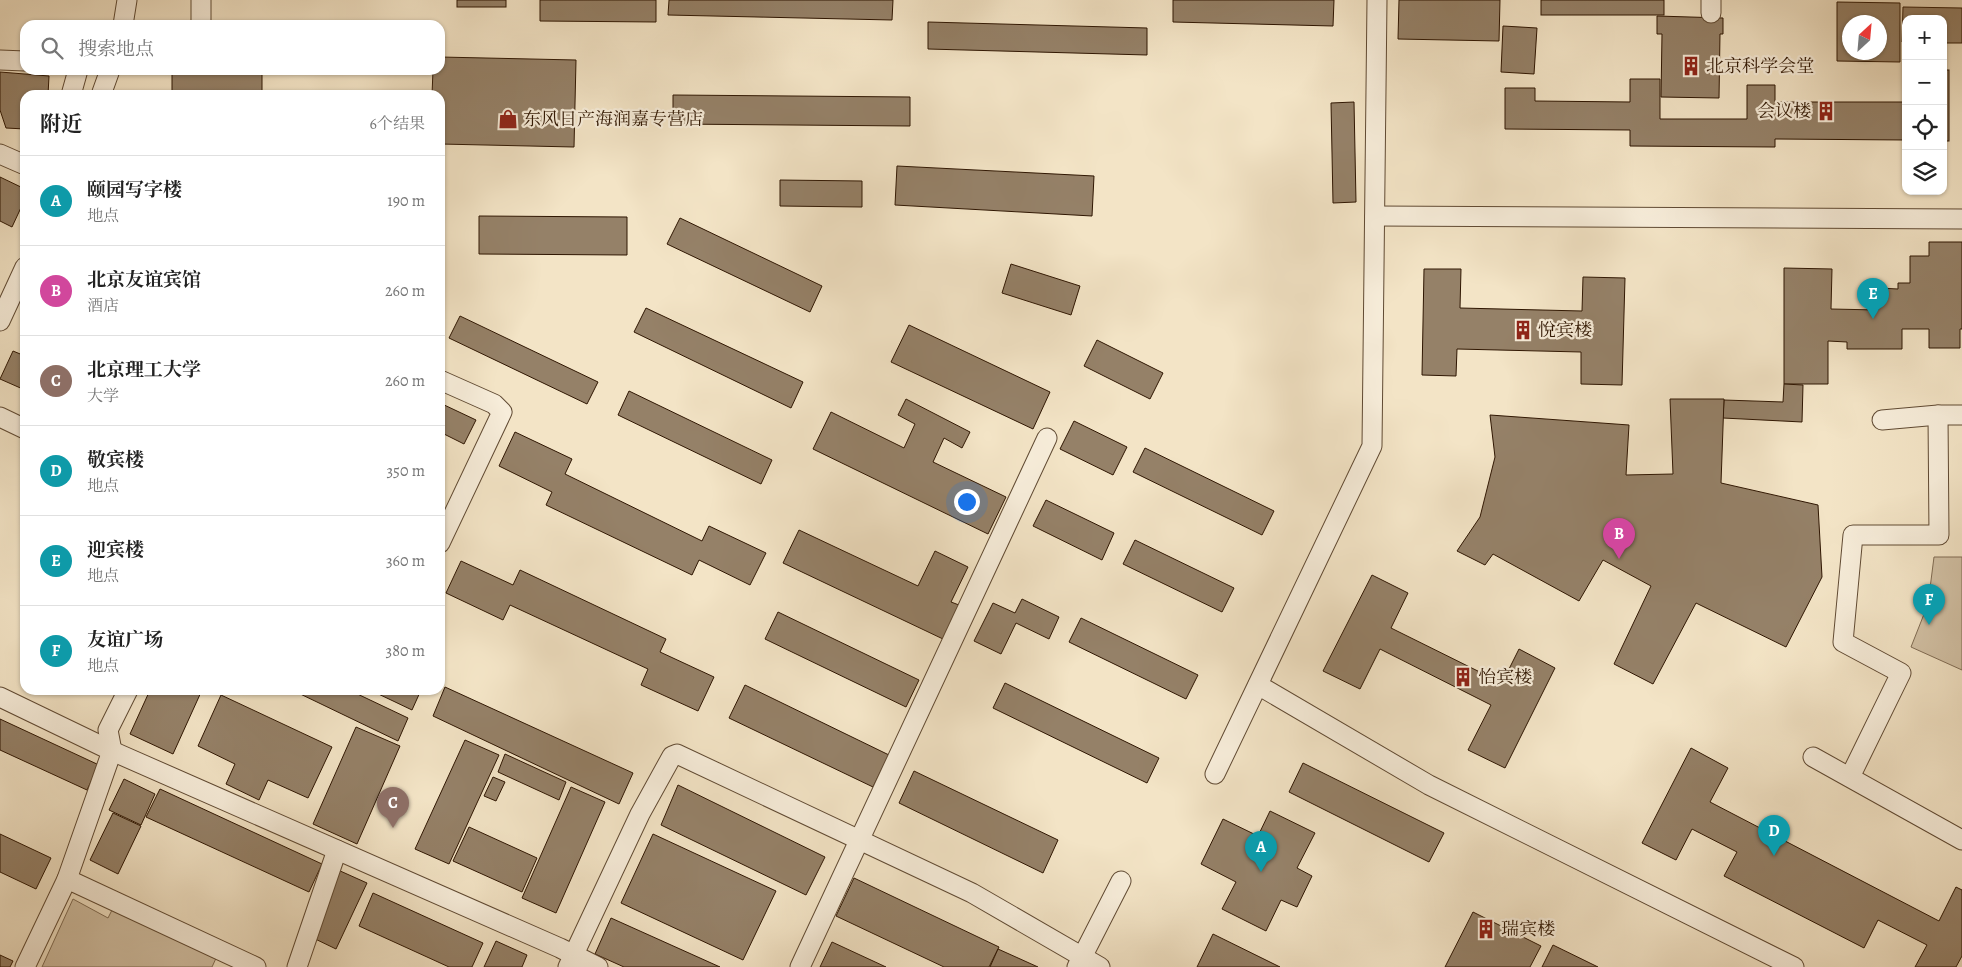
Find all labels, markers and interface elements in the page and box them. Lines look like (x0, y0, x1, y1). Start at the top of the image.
north arrow (1842, 15, 1887, 60)
map controls (1902, 15, 1947, 195)
button: + (1902, 15, 1947, 60)
search box (20, 20, 445, 75)
icon: search (38, 34, 66, 62)
text: 搜索地点 (78, 36, 154, 62)
place label: 北京科学会堂 (1706, 54, 1814, 78)
building icon: 北京科学会堂 (1680, 55, 1702, 77)
button: − (1902, 60, 1947, 105)
place label: 会议楼 (1757, 99, 1811, 123)
building icon: 会议楼 (1815, 100, 1837, 122)
button: locate (1902, 105, 1947, 150)
place label: 东风日产海润嘉专营店 (523, 107, 703, 131)
shop icon: 东风日产海润嘉专营店 (497, 108, 519, 130)
text: 附近 (40, 110, 82, 138)
text: 6个结果 (370, 113, 425, 135)
button: layers (1902, 150, 1947, 195)
text: 颐园写字楼 (87, 177, 182, 203)
text: A (51, 190, 61, 212)
text: 190 m (387, 190, 425, 212)
text: 地点 (87, 205, 119, 227)
text: 北京友谊宾馆 (87, 267, 201, 293)
pin: E (1857, 278, 1889, 319)
text: B (51, 280, 61, 302)
text: 260 m (385, 280, 425, 302)
text: 酒店 (87, 295, 119, 317)
place label: 悅宾楼 (1538, 318, 1592, 342)
building icon: 悅宾楼 (1512, 319, 1534, 341)
text: 北京理工大学 (87, 357, 201, 383)
text: C (51, 370, 61, 392)
text: 260 m (385, 370, 425, 392)
text: 大学 (87, 385, 119, 407)
text: 敬宾楼 (87, 447, 144, 473)
text: D (50, 460, 62, 482)
text: 350 m (386, 460, 425, 482)
text: 地点 (87, 475, 119, 497)
your location (954, 489, 980, 515)
pin: B (1603, 518, 1635, 559)
text: 迎宾楼 (87, 537, 144, 563)
text: E (51, 550, 61, 572)
text: 360 m (386, 550, 425, 572)
text: 地点 (87, 565, 119, 587)
pin: F (1913, 584, 1945, 625)
text: 友谊广场 (87, 627, 163, 653)
text: F (52, 640, 60, 662)
text: 380 m (386, 640, 425, 662)
text: 地点 (87, 655, 119, 677)
place label: 怡宾楼 (1478, 665, 1532, 689)
building icon: 怡宾楼 (1452, 666, 1474, 688)
pin: C (377, 787, 409, 828)
pin: D (1758, 815, 1790, 856)
pin: A (1245, 831, 1277, 872)
place label: 瑞宾楼 (1501, 917, 1555, 941)
building icon: 瑞宾楼 (1475, 918, 1497, 940)

